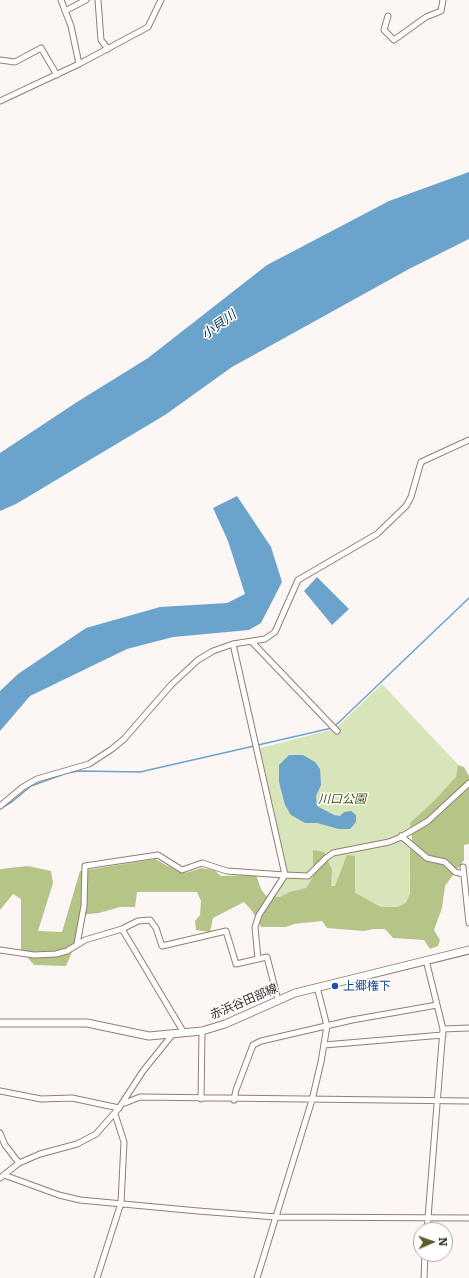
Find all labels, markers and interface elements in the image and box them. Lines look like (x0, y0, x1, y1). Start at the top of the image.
water label: 小貝川 (199, 307, 239, 343)
park label: 川口公園 (318, 792, 366, 806)
place label: 上郷権下 (343, 979, 391, 993)
street label: 赤浜谷田部線 (208, 981, 280, 1023)
marker: 上郷権下 (330, 981, 340, 991)
north arrow (413, 1222, 453, 1262)
text: N (436, 1237, 452, 1247)

